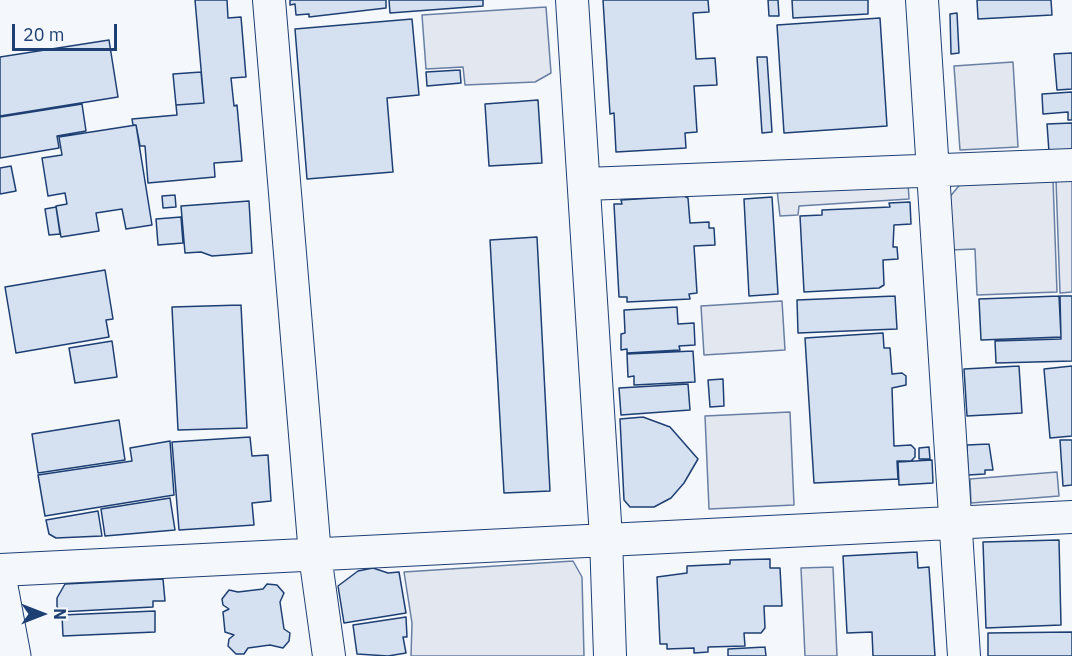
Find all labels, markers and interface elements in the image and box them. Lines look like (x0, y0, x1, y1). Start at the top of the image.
scale bar (15, 12, 120, 50)
text: 20 m (23, 23, 65, 46)
north arrow (12, 584, 72, 644)
text: N (50, 608, 70, 620)

